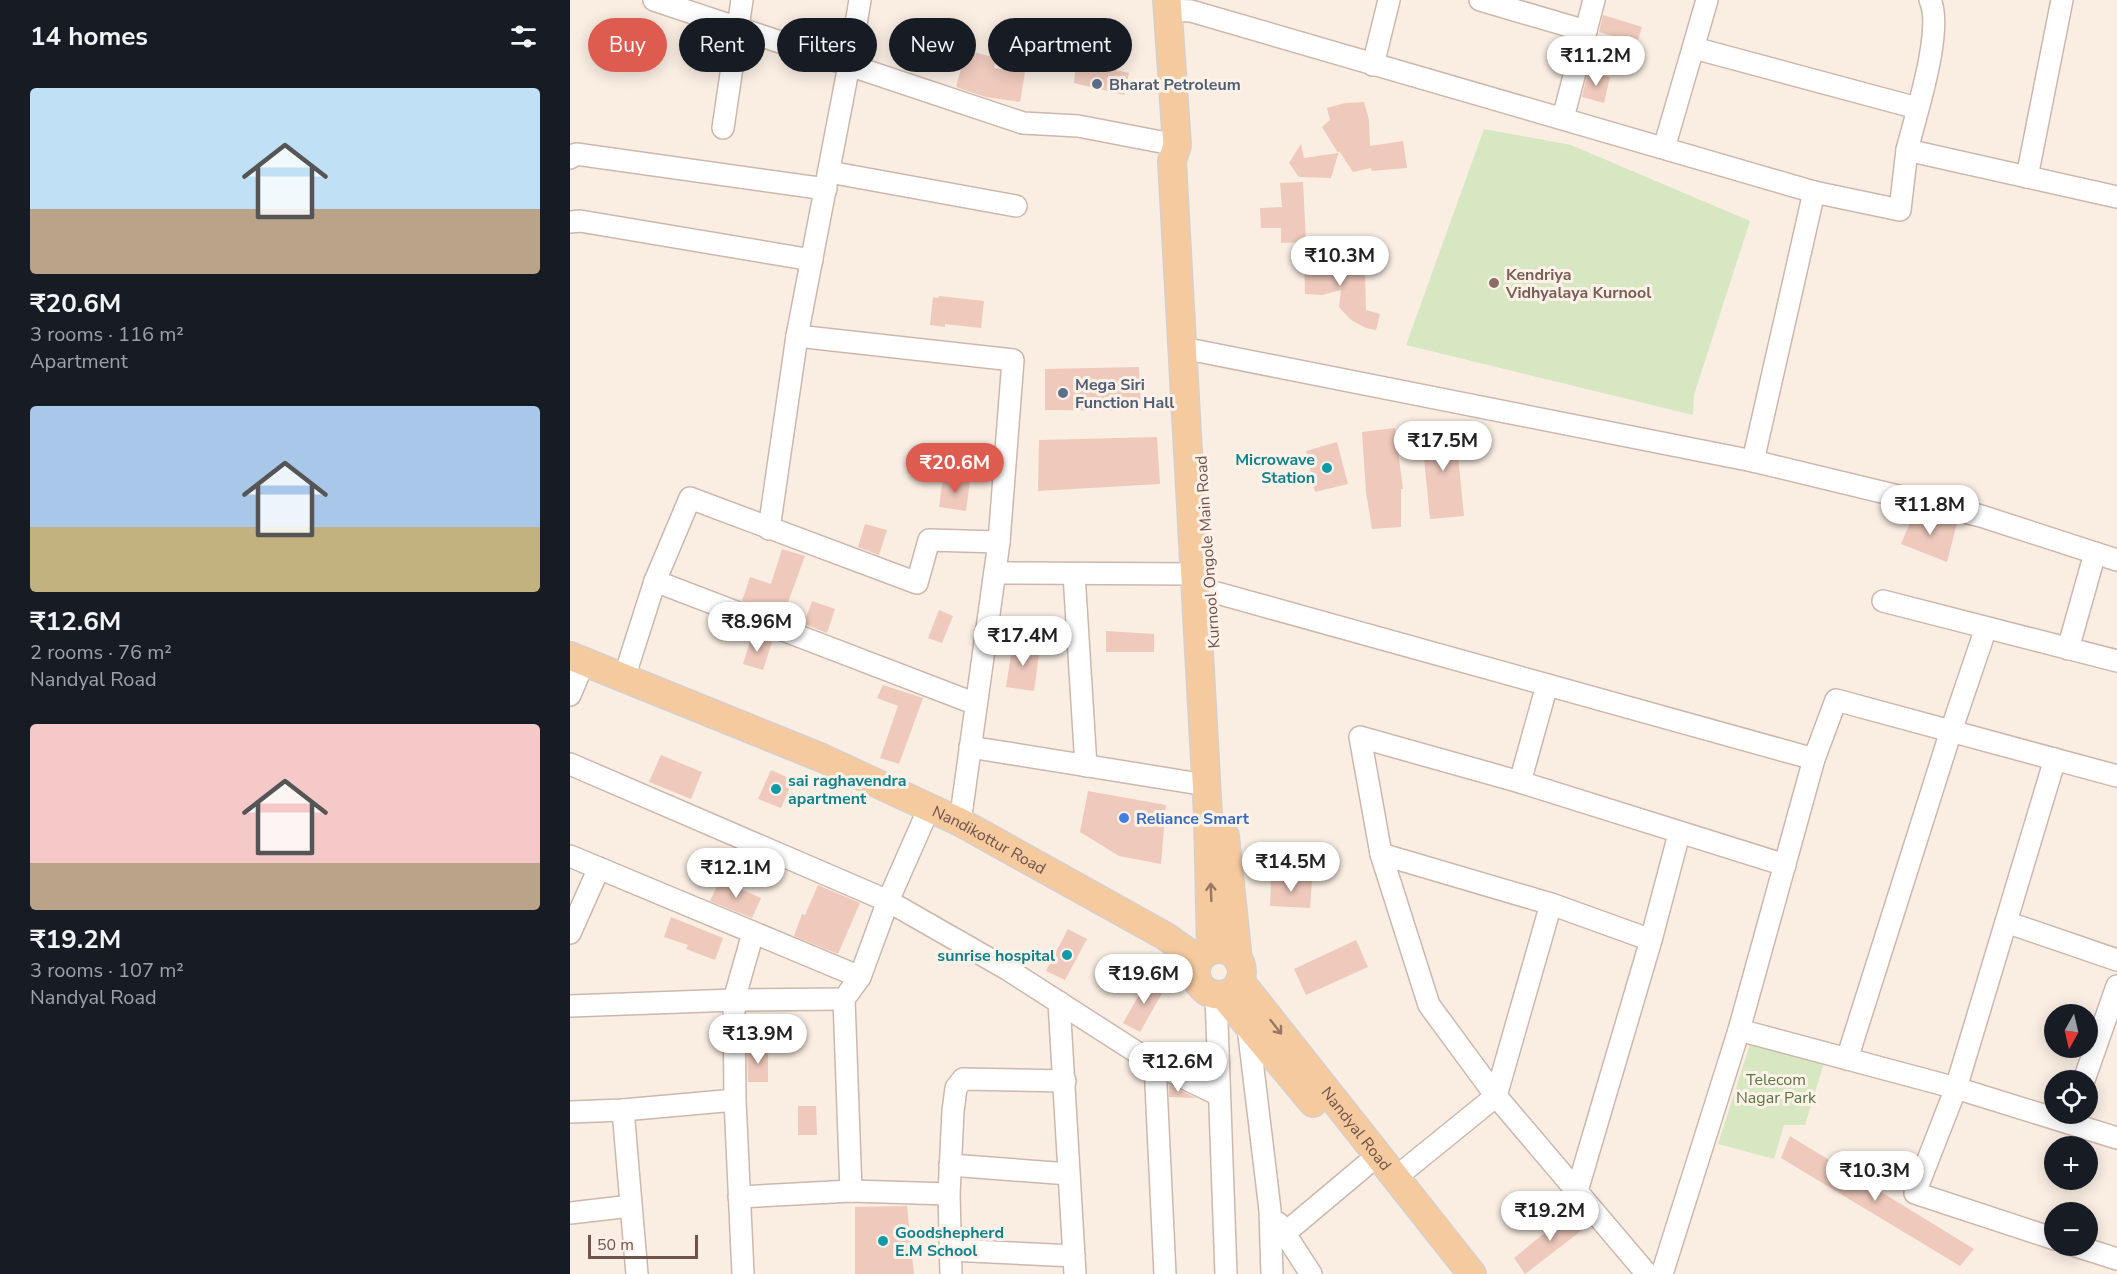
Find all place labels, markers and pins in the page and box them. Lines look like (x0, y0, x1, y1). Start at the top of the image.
pin: ₹11.2M (1547, 36, 1645, 87)
place label: Bharat Petroleum (1109, 74, 1241, 96)
marker: Bharat Petroleum (1090, 77, 1104, 91)
pin: ₹10.3M (1291, 236, 1389, 287)
place label: Kendriya Vidhyalaya Kurnool (1505, 264, 1651, 304)
marker: Kendriya Vidhyalaya Kurnool (1487, 276, 1501, 290)
place label: Mega Siri Function Hall (1075, 374, 1174, 414)
marker: Mega Siri Function Hall (1056, 386, 1070, 400)
pin: ₹17.5M (1394, 421, 1492, 472)
pin: ₹20.6M (906, 443, 1004, 494)
place label: Microwave Station (1235, 449, 1315, 489)
marker: Microwave Station (1320, 461, 1334, 475)
pin: ₹11.8M (1881, 485, 1979, 536)
pin: ₹8.96M (708, 602, 806, 653)
pin: ₹17.4M (974, 616, 1072, 667)
place label: sai raghavendra apartment (788, 770, 906, 810)
marker: sai raghavendra apartment (769, 782, 783, 796)
place label: Reliance Smart (1136, 808, 1250, 830)
marker: Reliance Smart (1117, 811, 1131, 825)
pin: ₹14.5M (1242, 842, 1340, 893)
pin: ₹12.1M (687, 848, 785, 899)
place label: sunrise hospital (937, 945, 1055, 967)
marker: sunrise hospital (1060, 948, 1074, 962)
pin: ₹19.6M (1095, 954, 1193, 1005)
pin: ₹13.9M (709, 1014, 807, 1065)
pin: ₹12.6M (1129, 1042, 1227, 1093)
pin: ₹10.3M (1826, 1151, 1924, 1202)
pin: ₹19.2M (1501, 1191, 1599, 1242)
place label: Goodshepherd E.M School (895, 1222, 1004, 1262)
marker: Goodshepherd E.M School (876, 1234, 890, 1248)

